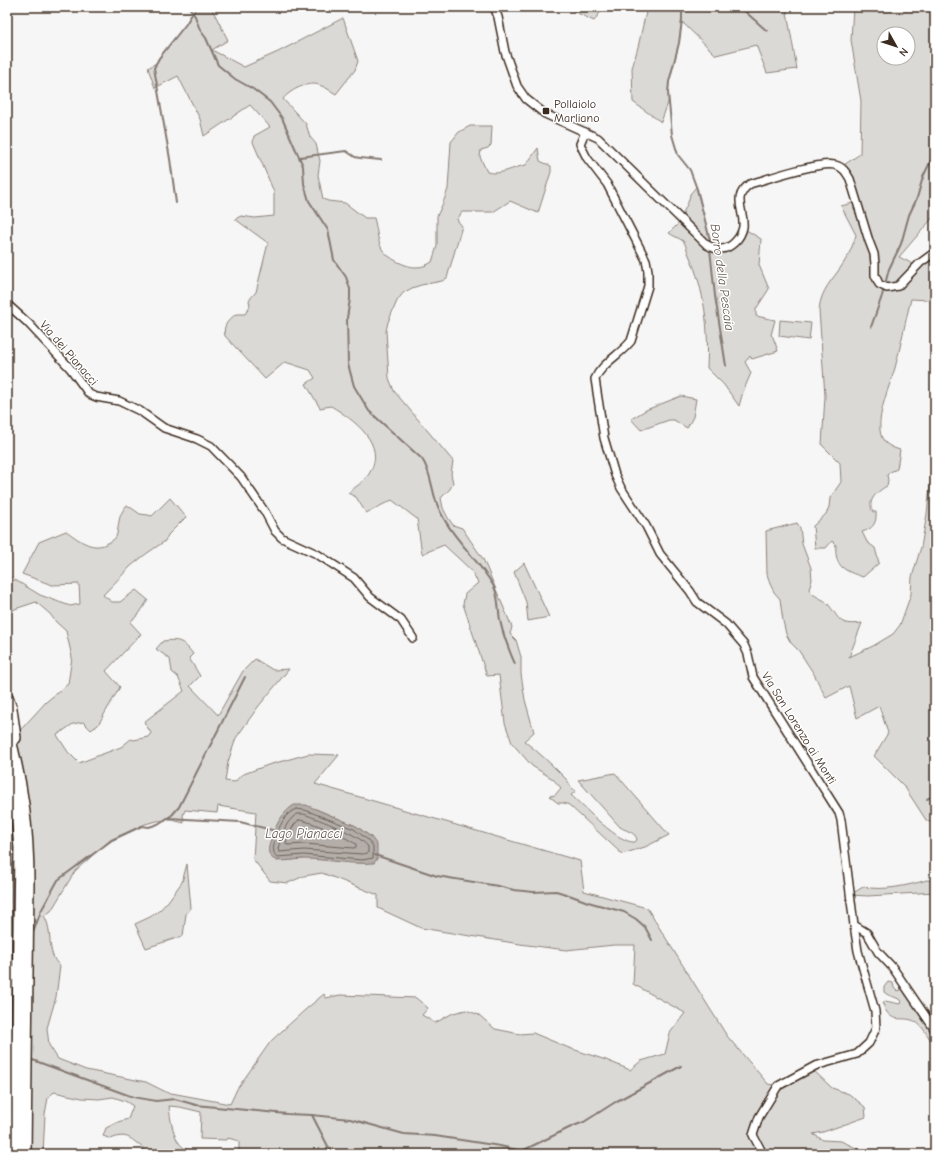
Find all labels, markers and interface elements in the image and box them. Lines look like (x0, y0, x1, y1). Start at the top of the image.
north arrow (876, 26, 916, 66)
text: N (896, 45, 911, 59)
place label: Pollaiolo Marliano (554, 97, 600, 125)
marker: Pollaiolo Marliano (541, 106, 551, 116)
water label: Borro della Pescaia (708, 223, 737, 332)
street label: Via dei Pianacci (37, 318, 101, 388)
street label: Via San Lorenzo ai Monti (759, 669, 839, 787)
water label: Lago Pianacci (265, 826, 344, 841)

